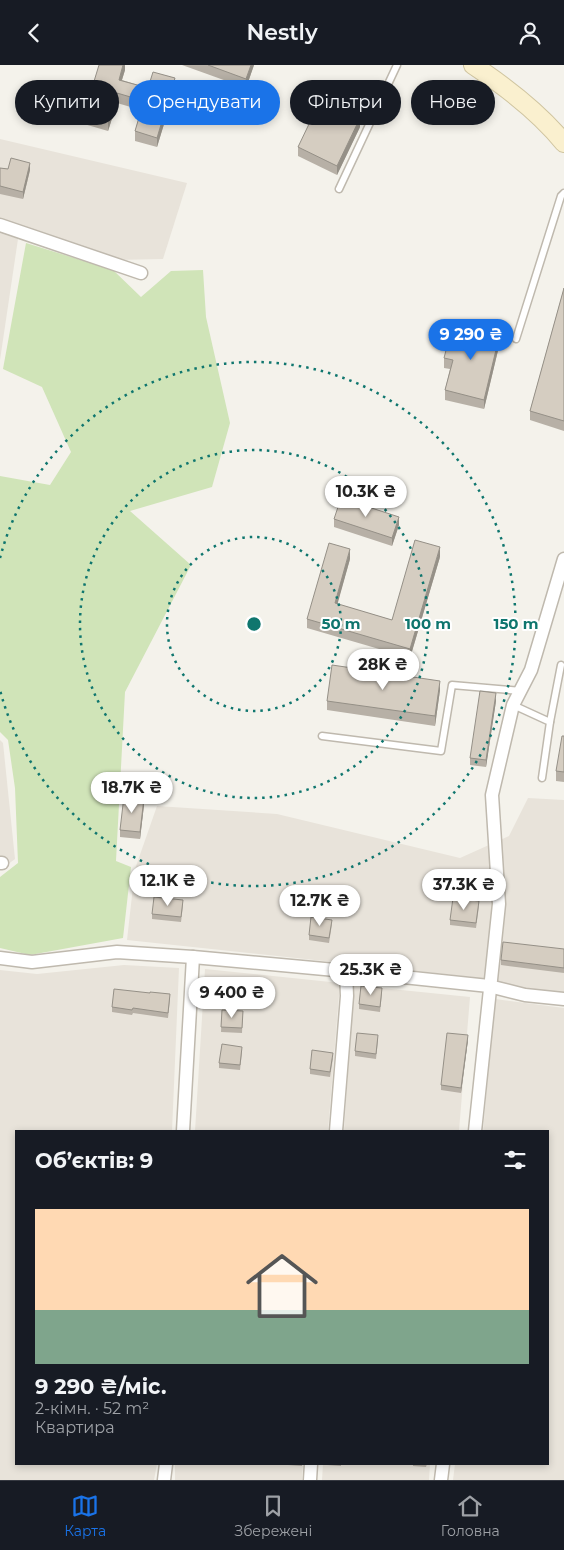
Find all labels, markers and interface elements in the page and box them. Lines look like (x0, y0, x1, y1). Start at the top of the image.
icon: back (20, 19, 48, 47)
text: Nestly (246, 19, 318, 46)
icon: person (516, 19, 544, 47)
chip: Купити (15, 80, 119, 125)
chip: Орендувати (129, 80, 280, 125)
chip: Фільтри (290, 80, 401, 125)
chip: Нове (411, 80, 495, 125)
pin: 9 290 ₴ (425, 319, 517, 361)
text: 9 290 ₴ (440, 325, 502, 344)
pin: 10.3K ₴ (320, 475, 412, 518)
text: 10.3K ₴ (336, 482, 396, 501)
text: 50 m (321, 614, 361, 633)
text: 100 m (405, 614, 451, 633)
text: 150 m (494, 614, 538, 633)
centre of rings (245, 615, 263, 633)
pin: 28K ₴ (348, 649, 418, 691)
text: 28K ₴ (358, 655, 408, 674)
pin: 18.7K ₴ (86, 771, 178, 814)
text: 18.7K ₴ (102, 778, 162, 797)
pin: 12.1K ₴ (122, 865, 214, 907)
pin: 37.3K ₴ (418, 869, 510, 911)
text: 12.1K ₴ (140, 871, 196, 890)
text: 37.3K ₴ (433, 875, 495, 894)
pin: 12.7K ₴ (274, 885, 366, 927)
text: 12.7K ₴ (290, 891, 350, 910)
pin: 25.3K ₴ (325, 953, 417, 996)
text: 25.3K ₴ (340, 960, 402, 979)
pin: 9 400 ₴ (186, 977, 278, 1019)
text: 9 400 ₴ (199, 983, 265, 1002)
icon: filters (501, 1146, 529, 1174)
text: Об’єктів: 9 (35, 1148, 153, 1173)
icon: home (237, 1241, 327, 1331)
text: 9 290 ₴/міс. (35, 1374, 166, 1399)
text: 2-кімн. · 52 m² (35, 1399, 149, 1418)
text: Квартира (35, 1418, 115, 1437)
tab: Карта (64, 1492, 106, 1540)
tab: Збережені (234, 1492, 312, 1540)
tab: Головна (441, 1492, 500, 1540)

